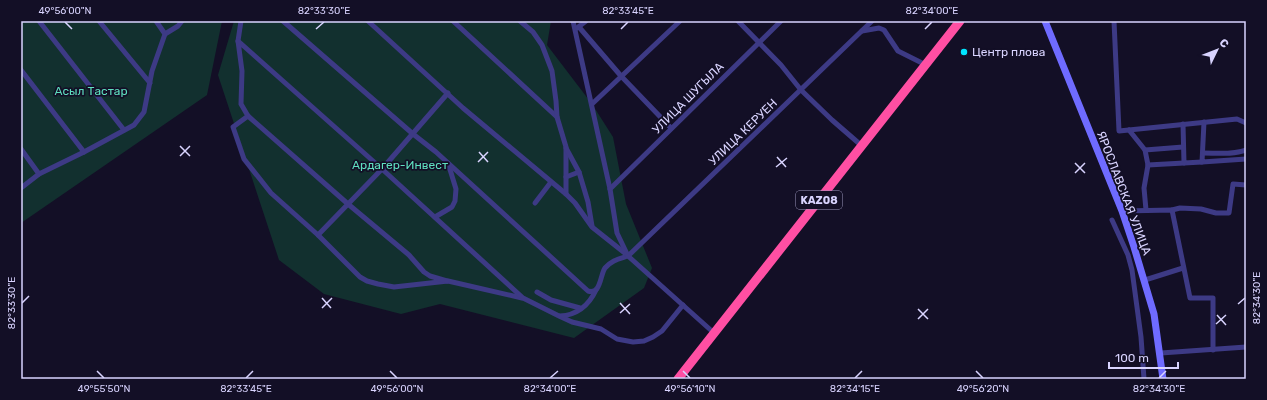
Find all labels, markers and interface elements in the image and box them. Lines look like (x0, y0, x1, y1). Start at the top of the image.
text: 49°56'00"N (38, 5, 92, 17)
text: 82°33'30"E (298, 5, 350, 17)
text: 82°33'45"E (602, 5, 654, 17)
text: 82°34'00"E (906, 5, 958, 17)
north arrow (1197, 30, 1237, 70)
text: С (1217, 36, 1232, 51)
place label: Центр плова (972, 45, 1045, 59)
marker: Центр плова (959, 47, 969, 57)
street label: УЛИЦА ШУГЫЛА (649, 59, 727, 137)
park label: Асыл Тастар (54, 84, 128, 98)
street label: УЛИЦА КЕРУЕН (706, 96, 780, 168)
street label: ЯРОСЛАВСКАЯ УЛИЦА (1094, 129, 1154, 257)
park label: Ардагер-Инвест (352, 158, 448, 172)
road number: KAZ08 (796, 191, 842, 209)
text: 82°34'30"E (1251, 272, 1263, 324)
text: 82°33'30"E (6, 277, 18, 329)
scale bar (1109, 344, 1178, 370)
text: 100 m (1115, 351, 1149, 365)
text: 49°55'50"N (78, 383, 131, 395)
text: 82°33'45"E (220, 383, 272, 395)
text: 49°56'00"N (370, 383, 424, 395)
text: 82°34'00"E (524, 383, 576, 395)
text: 49°56'10"N (664, 383, 716, 395)
text: 82°34'15"E (830, 383, 880, 395)
text: 49°56'20"N (957, 383, 1009, 395)
text: 82°34'30"E (1133, 383, 1185, 395)

